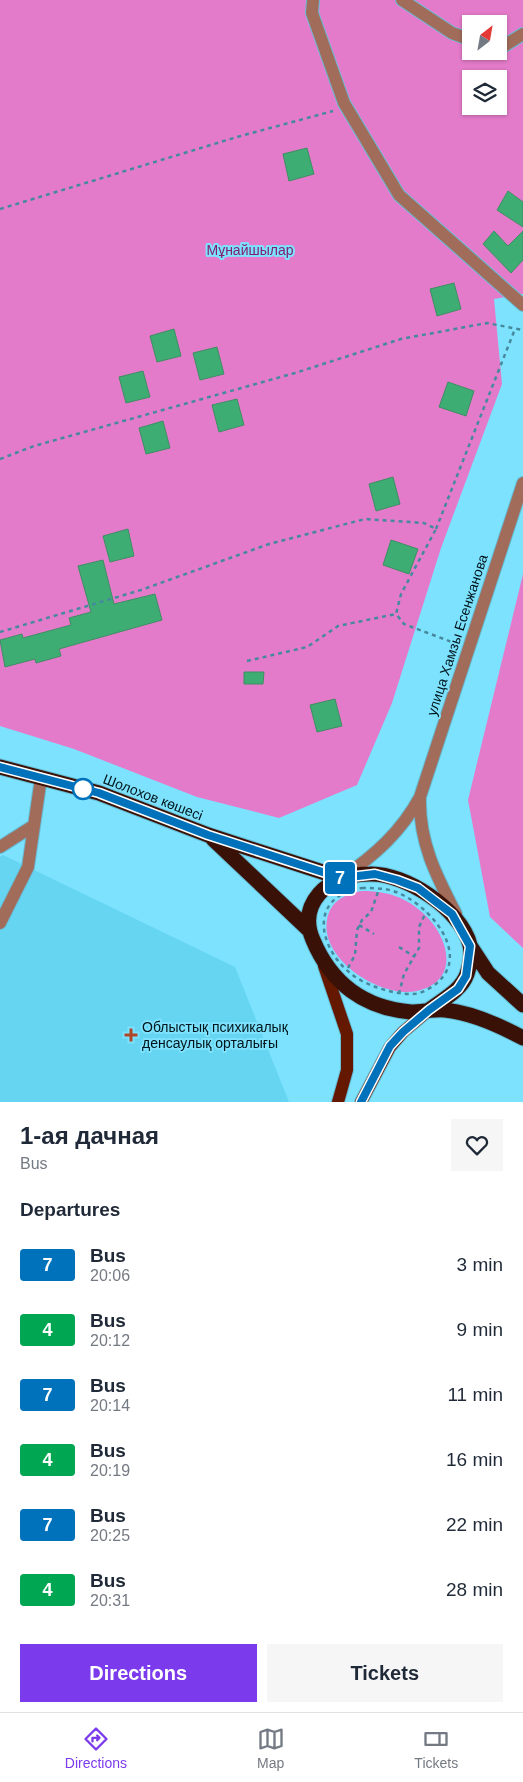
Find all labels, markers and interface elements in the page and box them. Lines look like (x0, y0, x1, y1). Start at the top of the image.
north arrow (462, 15, 508, 60)
map controls (462, 15, 507, 115)
button: layers (462, 70, 507, 115)
park label: Мұнайшылар (206, 242, 294, 258)
street label: улица Хамзы Есенжанова (423, 552, 491, 718)
street label: Шолохов көшесі (101, 771, 205, 823)
unlabelled marker (72, 778, 94, 800)
line badge: 7 (324, 862, 356, 894)
text: 7 (335, 868, 345, 888)
place label: Облыстық психикалық денсаулық орталығы (142, 1019, 289, 1051)
marker: Облыстық психикалық денсаулық орталығы (124, 1028, 138, 1042)
button: heart (451, 1119, 503, 1171)
text: 1-ая дачная (20, 1122, 159, 1149)
text: Bus (20, 1155, 48, 1172)
text: Departures (20, 1199, 120, 1220)
text: Bus (90, 1245, 126, 1266)
text: 3 min (457, 1254, 503, 1275)
text: 7 (42, 1255, 53, 1275)
text: 20:06 (90, 1267, 130, 1284)
text: Bus (90, 1310, 126, 1331)
text: 9 min (457, 1319, 503, 1340)
text: 4 (42, 1320, 53, 1340)
text: 20:12 (90, 1332, 130, 1349)
text: Bus (90, 1375, 126, 1396)
text: 11 min (447, 1384, 503, 1405)
text: 7 (42, 1385, 53, 1405)
text: 20:14 (90, 1397, 130, 1414)
text: Bus (90, 1440, 126, 1461)
text: 16 min (446, 1449, 503, 1470)
text: 4 (42, 1450, 53, 1470)
text: 20:19 (90, 1462, 130, 1479)
text: Bus (90, 1505, 126, 1526)
text: 22 min (446, 1514, 503, 1535)
text: 7 (42, 1515, 53, 1535)
text: 20:25 (90, 1527, 130, 1544)
text: Bus (90, 1570, 126, 1591)
text: 28 min (446, 1579, 503, 1600)
text: 4 (42, 1580, 53, 1600)
text: 20:31 (90, 1592, 130, 1609)
button: Directions (20, 1644, 257, 1702)
button: Tickets (267, 1644, 503, 1702)
tab: Directions (65, 1725, 127, 1771)
tab: Map (257, 1725, 285, 1771)
tab: Tickets (414, 1725, 458, 1771)

